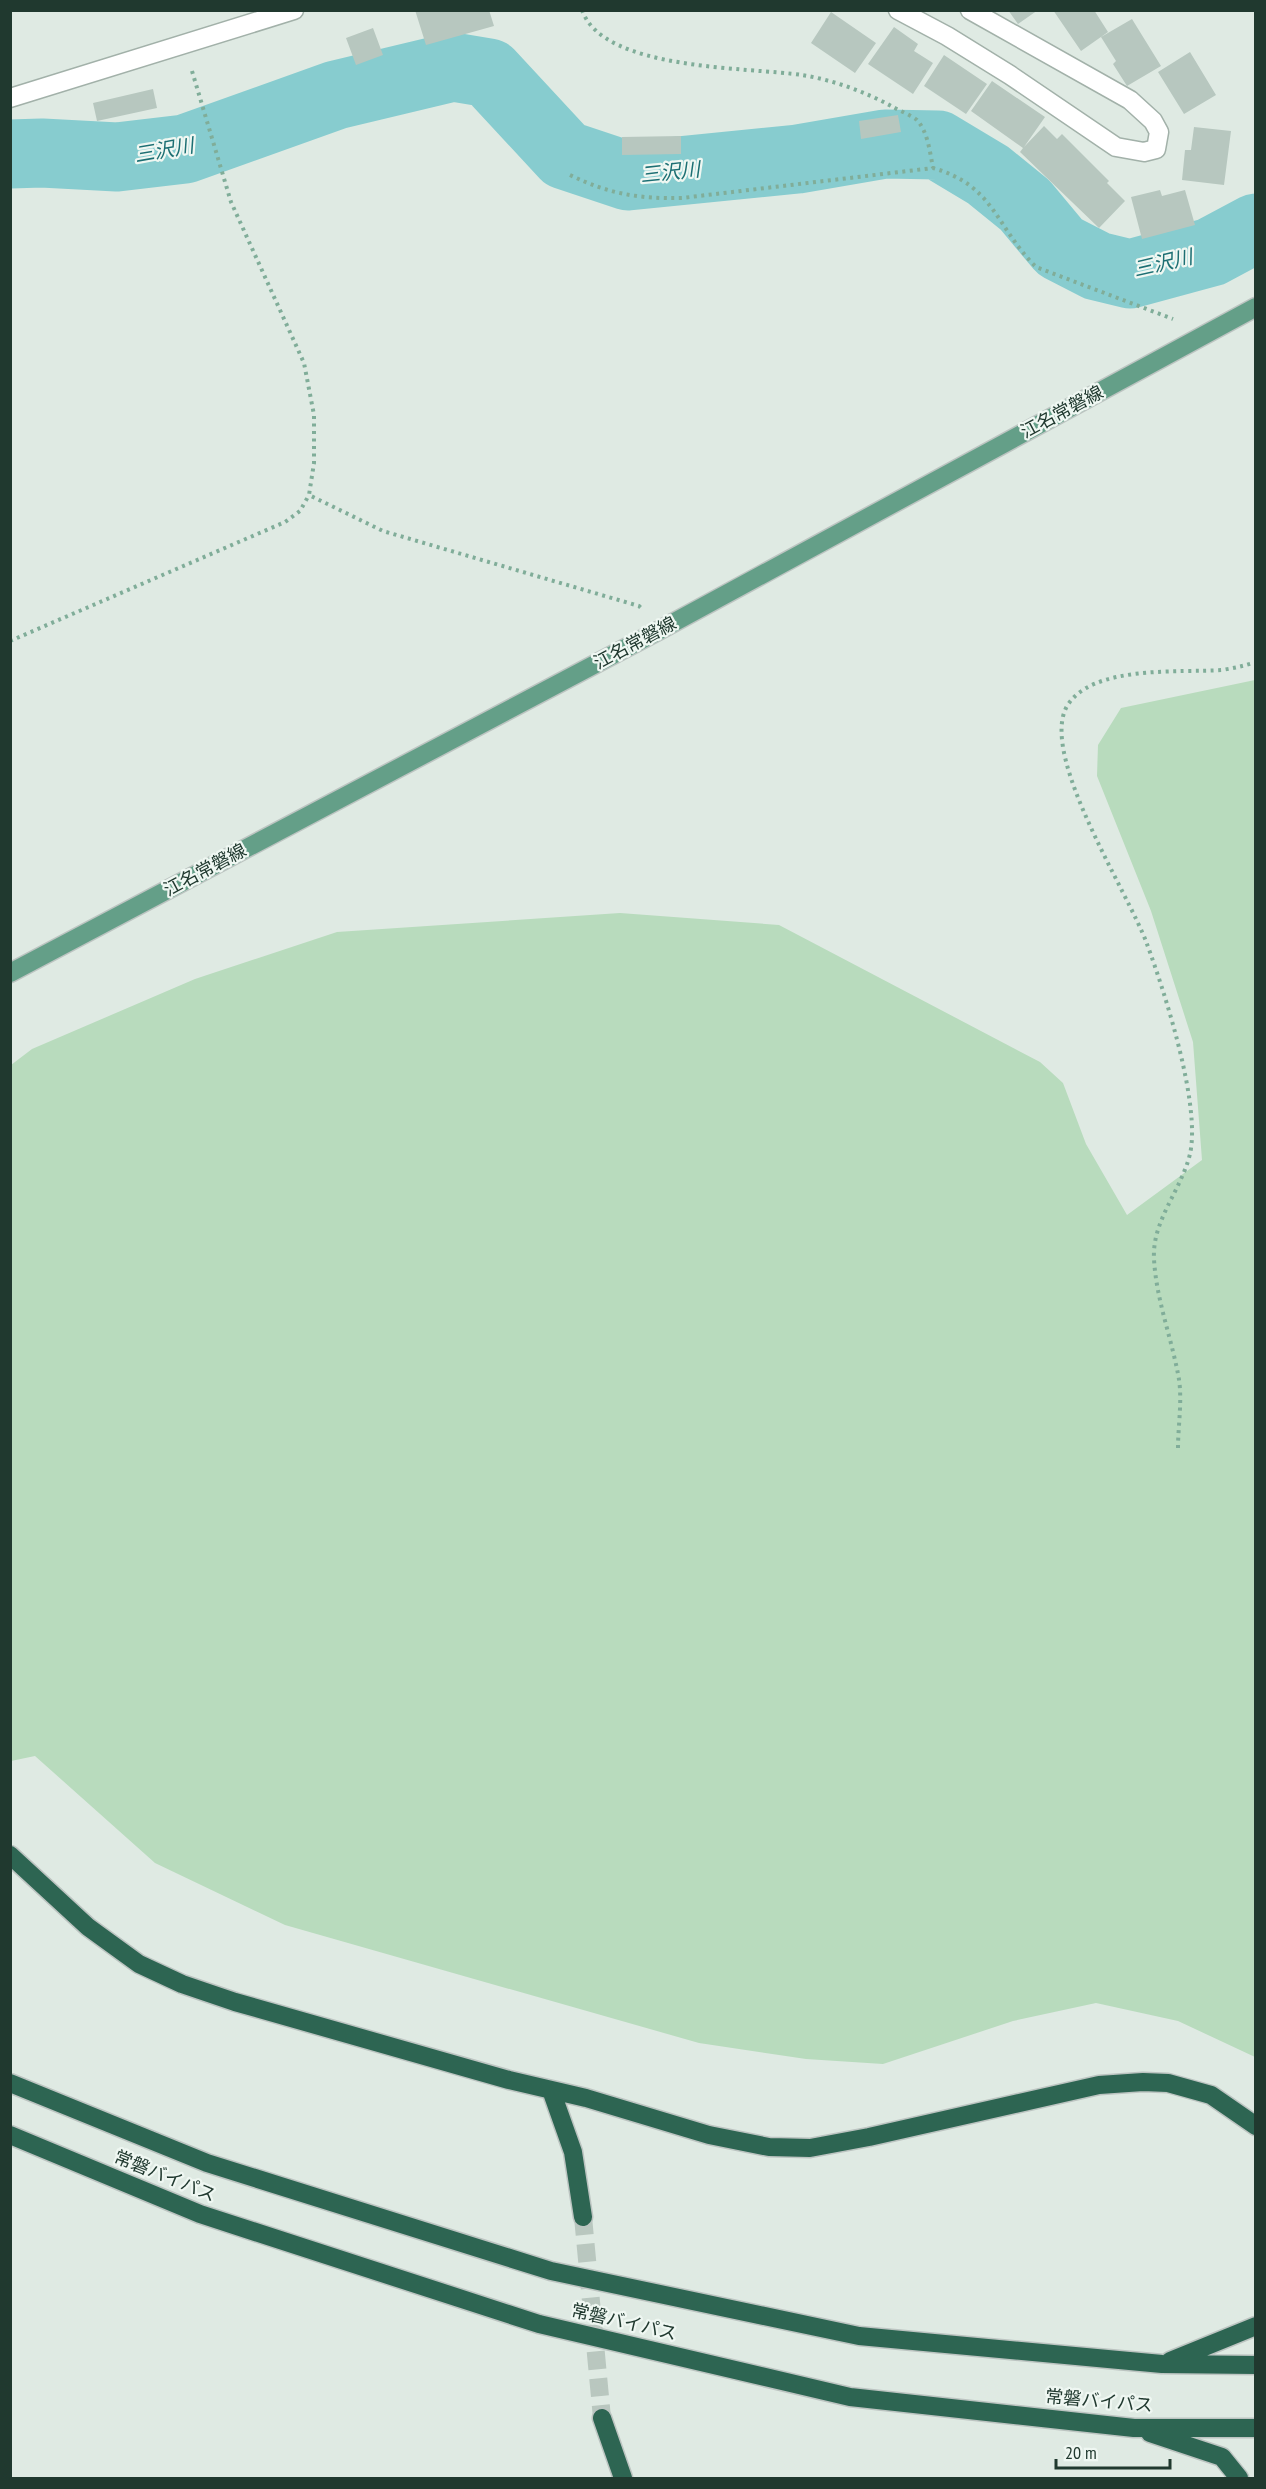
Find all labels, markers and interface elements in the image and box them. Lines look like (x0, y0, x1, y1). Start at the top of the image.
water label: 三沢川 (132, 132, 198, 168)
water label: 三沢川 (639, 156, 703, 188)
water label: 三沢川 (1131, 243, 1197, 282)
street label: 江名常磐線 (1017, 380, 1107, 443)
street label: 江名常磐線 (590, 611, 680, 674)
street label: 江名常磐線 (160, 838, 250, 901)
street label: 常磐バイパス (111, 2145, 219, 2206)
street label: 常磐バイパス (569, 2298, 679, 2345)
street label: 常磐バイパス (1044, 2384, 1154, 2417)
scale bar (1056, 2432, 1170, 2470)
text: 20 m (1065, 2441, 1097, 2464)

